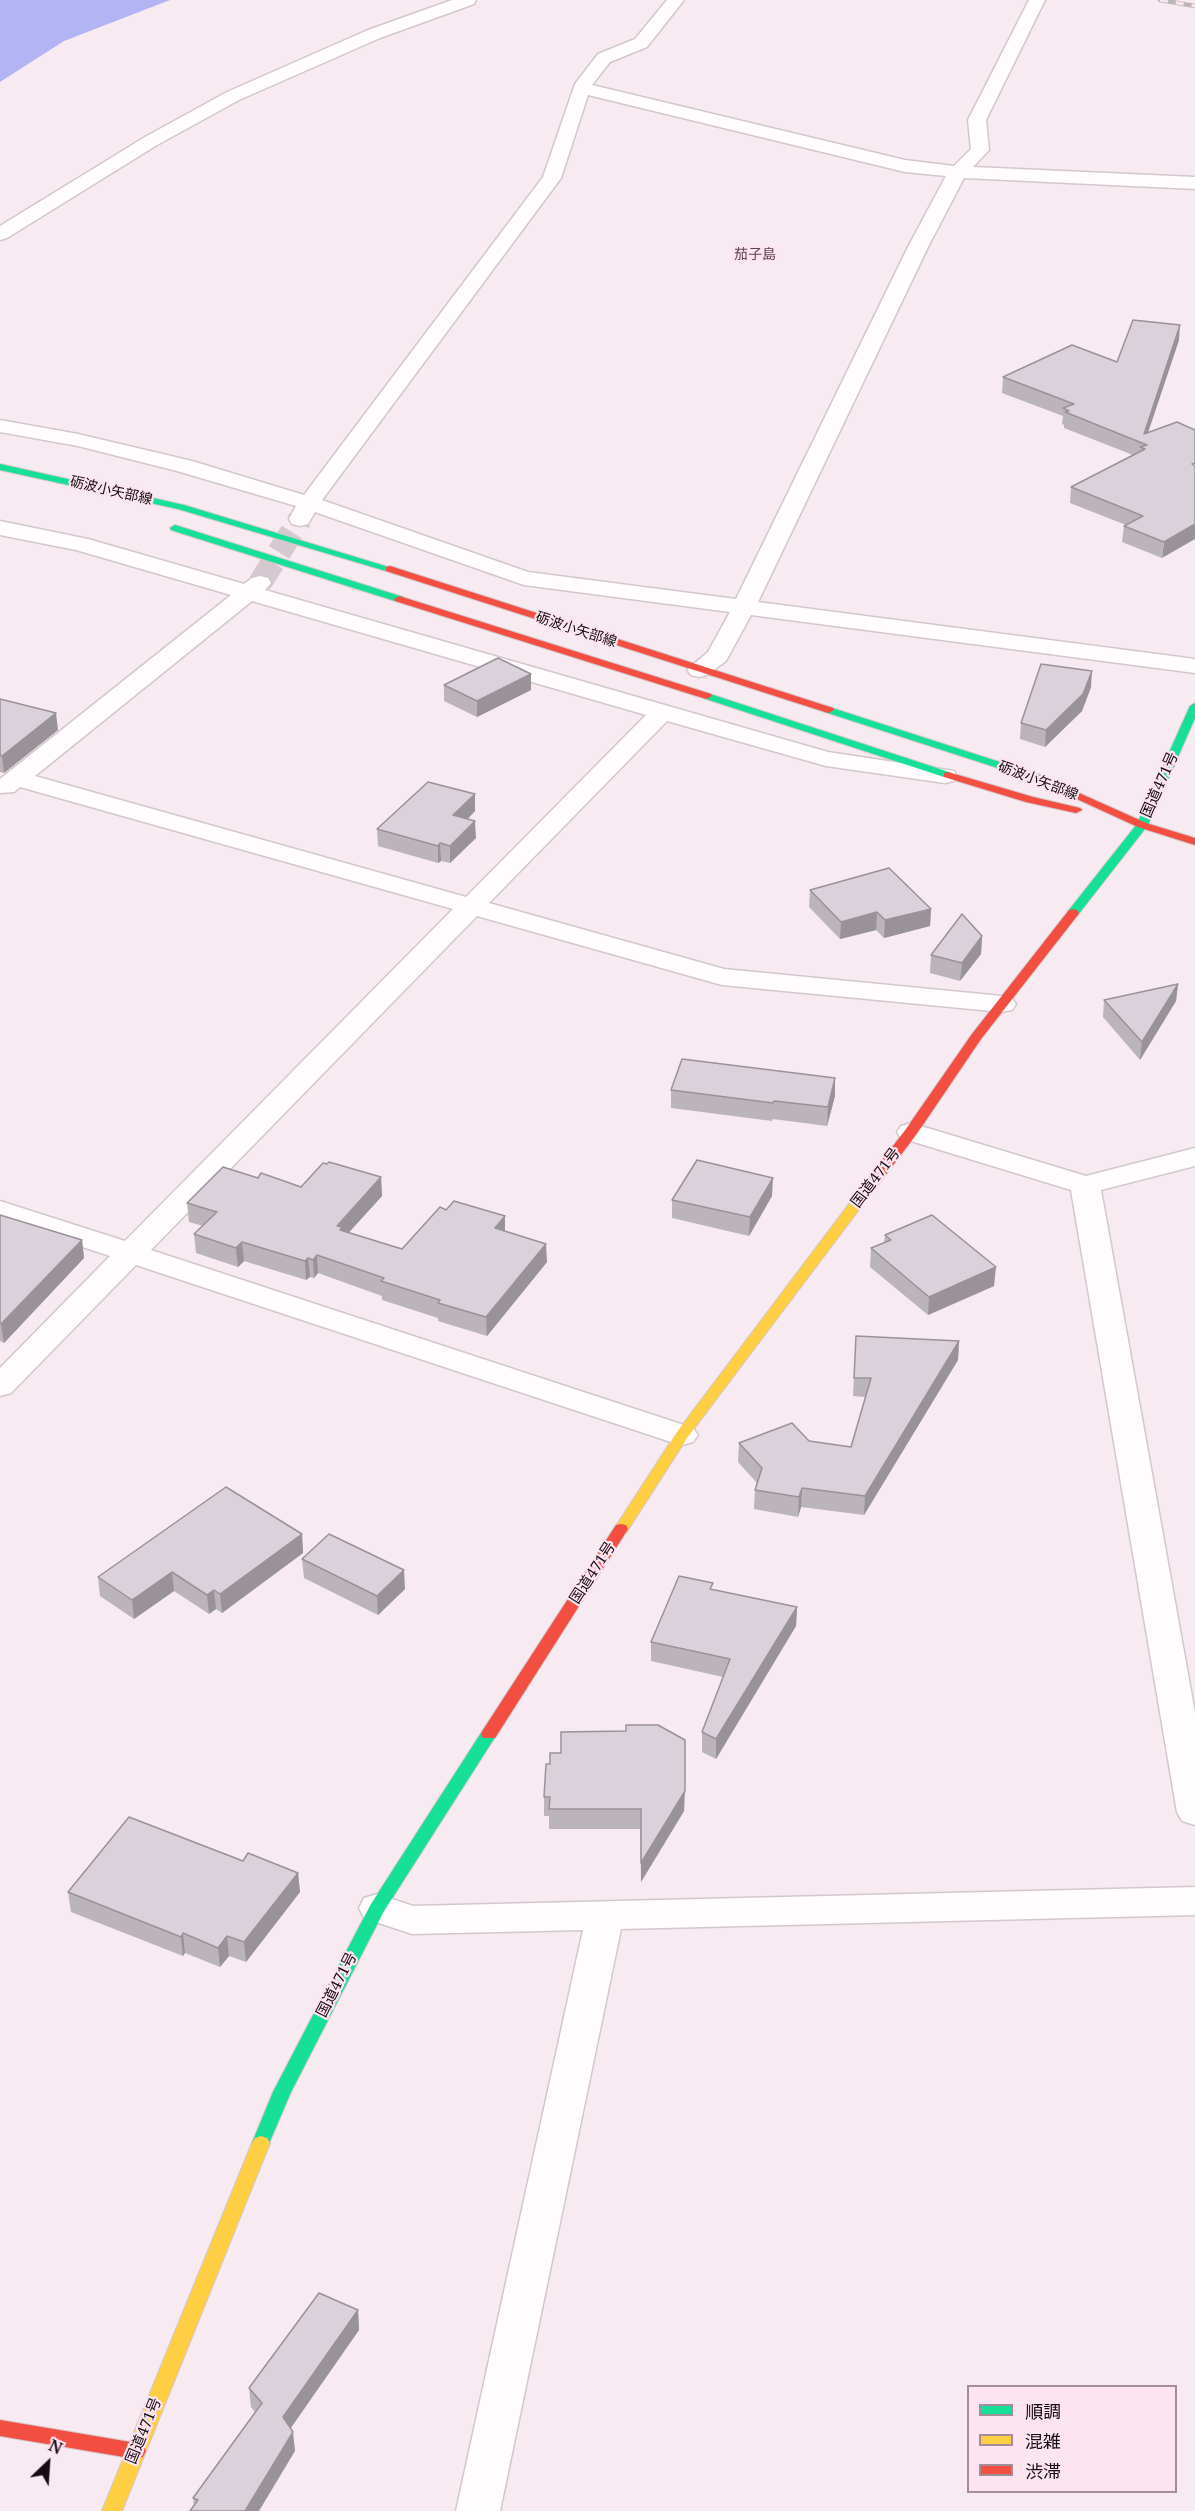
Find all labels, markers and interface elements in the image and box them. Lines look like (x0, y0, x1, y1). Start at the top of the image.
district label: 茄子島 (734, 247, 776, 263)
street label: 砺波小矢部線 (68, 473, 154, 509)
street label: 砺波小矢部線 (533, 609, 619, 651)
street label: 国道471号 (1138, 749, 1182, 821)
street label: 砺波小矢部線 (996, 758, 1080, 804)
street label: 国道471号 (848, 1145, 904, 1211)
street label: 国道471号 (566, 1539, 620, 1607)
street label: 国道471号 (313, 1950, 361, 2020)
legend (967, 2385, 1177, 2493)
street label: 国道471号 (123, 2395, 165, 2467)
text: 順調 (1025, 2399, 1061, 2423)
text: 混雑 (1025, 2429, 1061, 2453)
north arrow (18, 2433, 78, 2493)
text: N (45, 2434, 66, 2459)
text: 渋滞 (1025, 2459, 1061, 2483)

